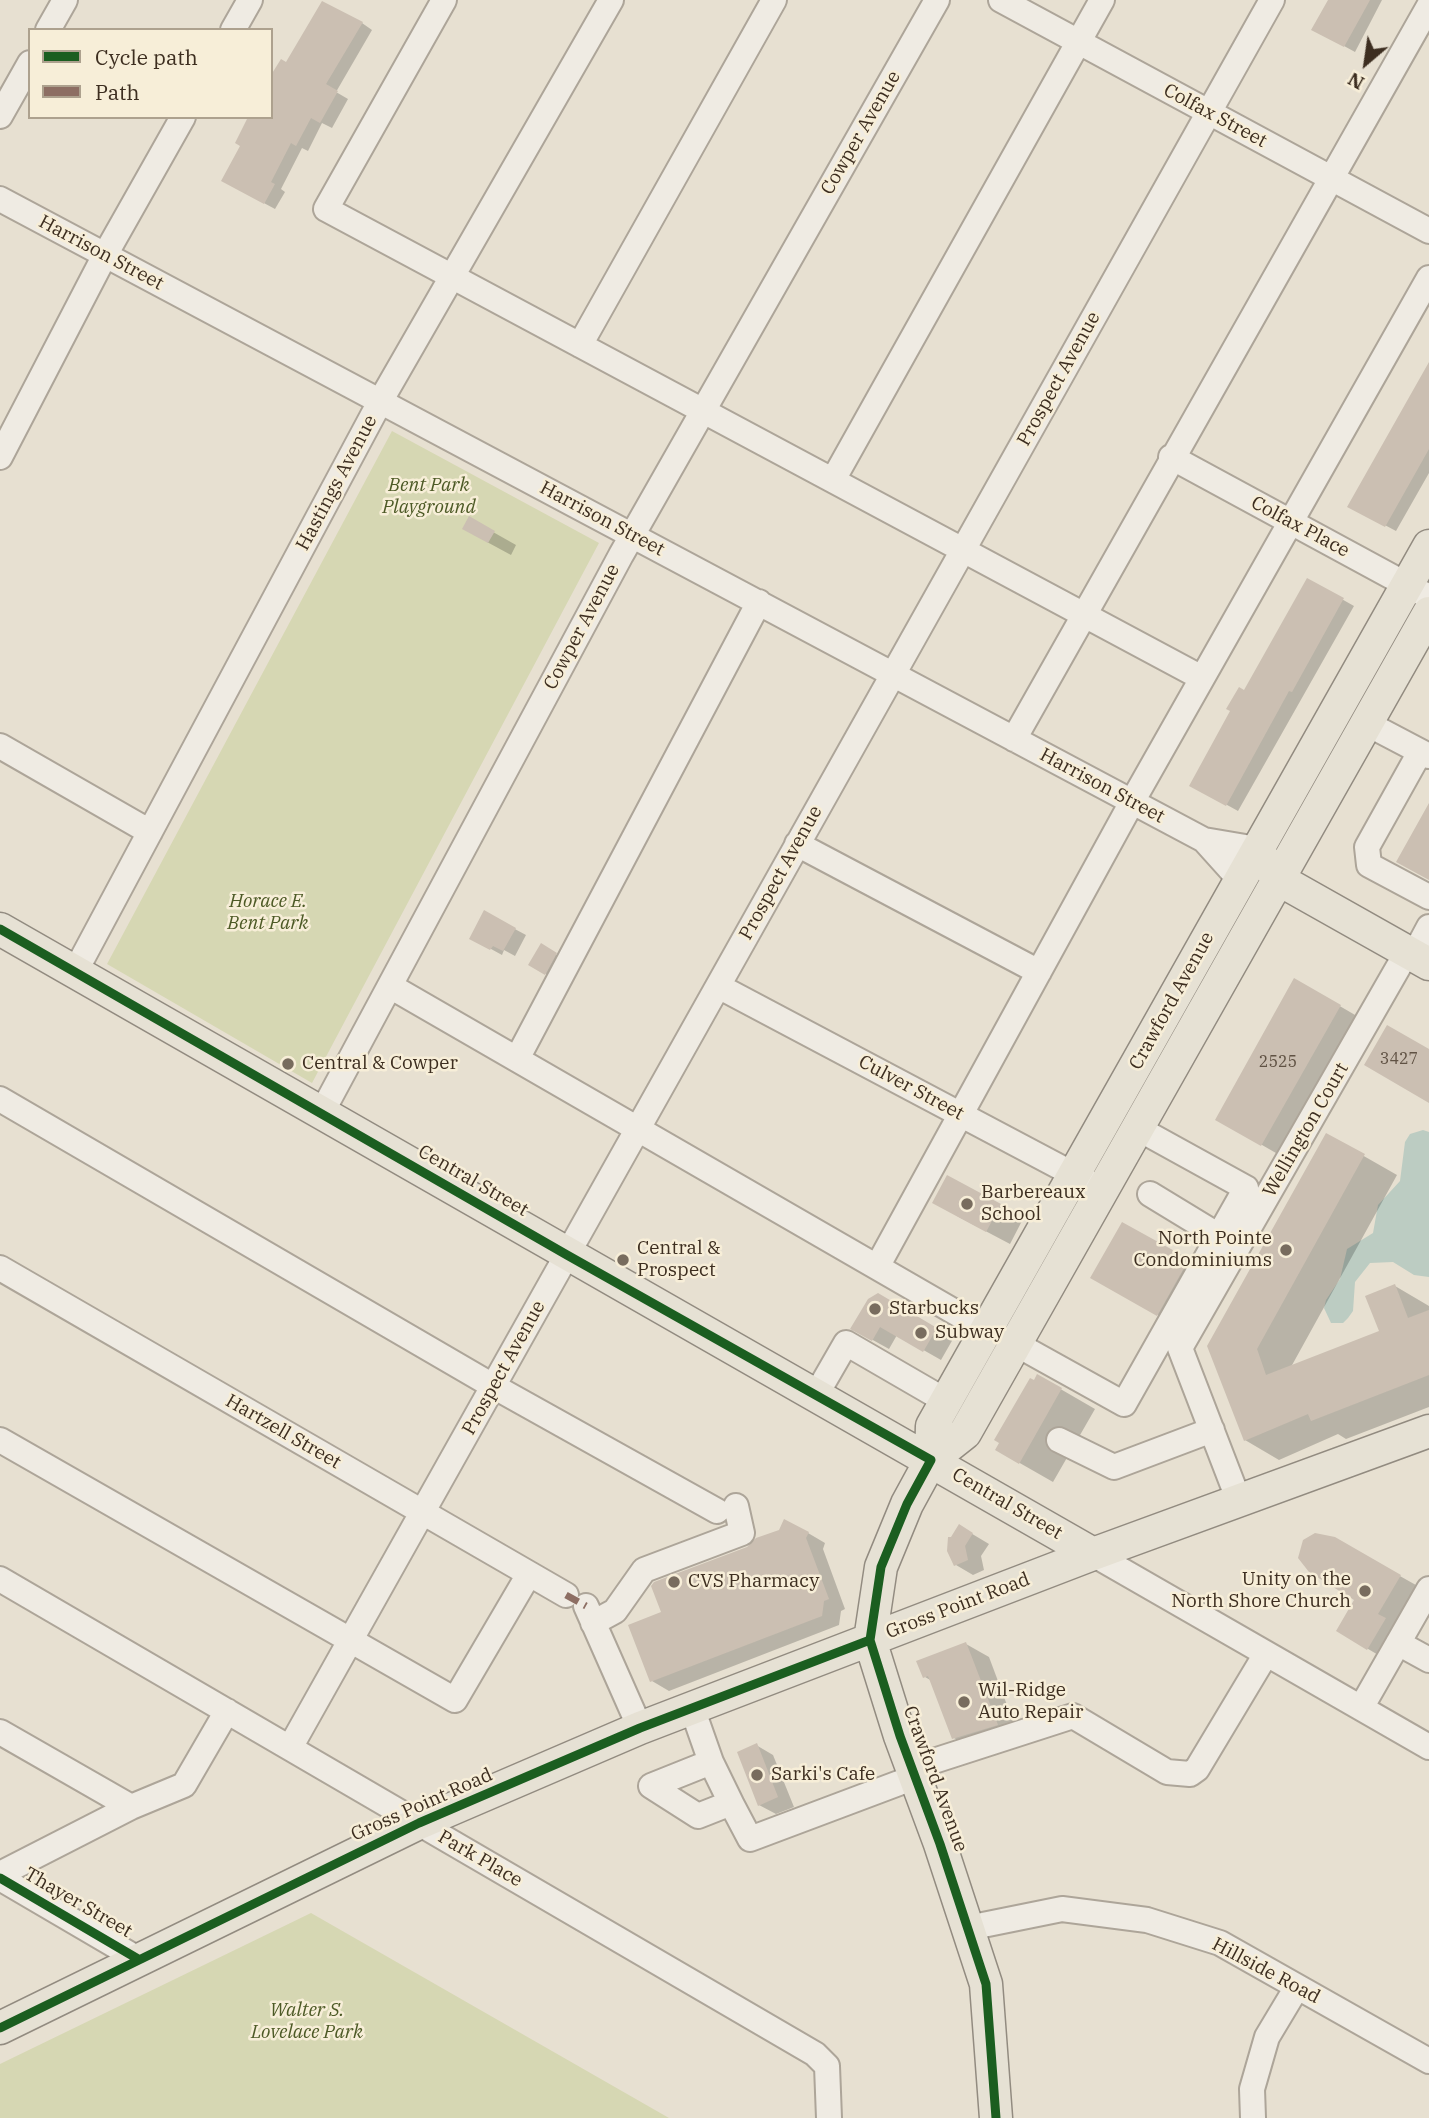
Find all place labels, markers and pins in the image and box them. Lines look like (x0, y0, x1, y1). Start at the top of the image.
place label: Central & Cowper (302, 1053, 458, 1075)
marker: Central & Cowper (280, 1056, 296, 1072)
place label: Barbereaux School (981, 1182, 1086, 1226)
marker: Barbereaux School (959, 1196, 975, 1212)
place label: North Pointe Condominiums (1133, 1228, 1272, 1272)
place label: Central & Prospect (637, 1238, 721, 1282)
marker: North Pointe Condominiums (1278, 1242, 1294, 1258)
marker: Central & Prospect (615, 1252, 631, 1268)
place label: Starbucks (889, 1298, 979, 1320)
marker: Starbucks (867, 1301, 883, 1317)
place label: Subway (935, 1322, 1004, 1344)
marker: Subway (913, 1325, 929, 1341)
place label: Unity on the North Shore Church (1171, 1569, 1351, 1613)
place label: CVS Pharmacy (688, 1571, 819, 1593)
marker: CVS Pharmacy (666, 1574, 682, 1590)
marker: Unity on the North Shore Church (1357, 1583, 1373, 1599)
place label: Wil-Ridge Auto Repair (978, 1680, 1084, 1724)
marker: Wil-Ridge Auto Repair (956, 1694, 972, 1710)
place label: Sarki's Cafe (771, 1764, 875, 1786)
marker: Sarki's Cafe (749, 1767, 765, 1783)

